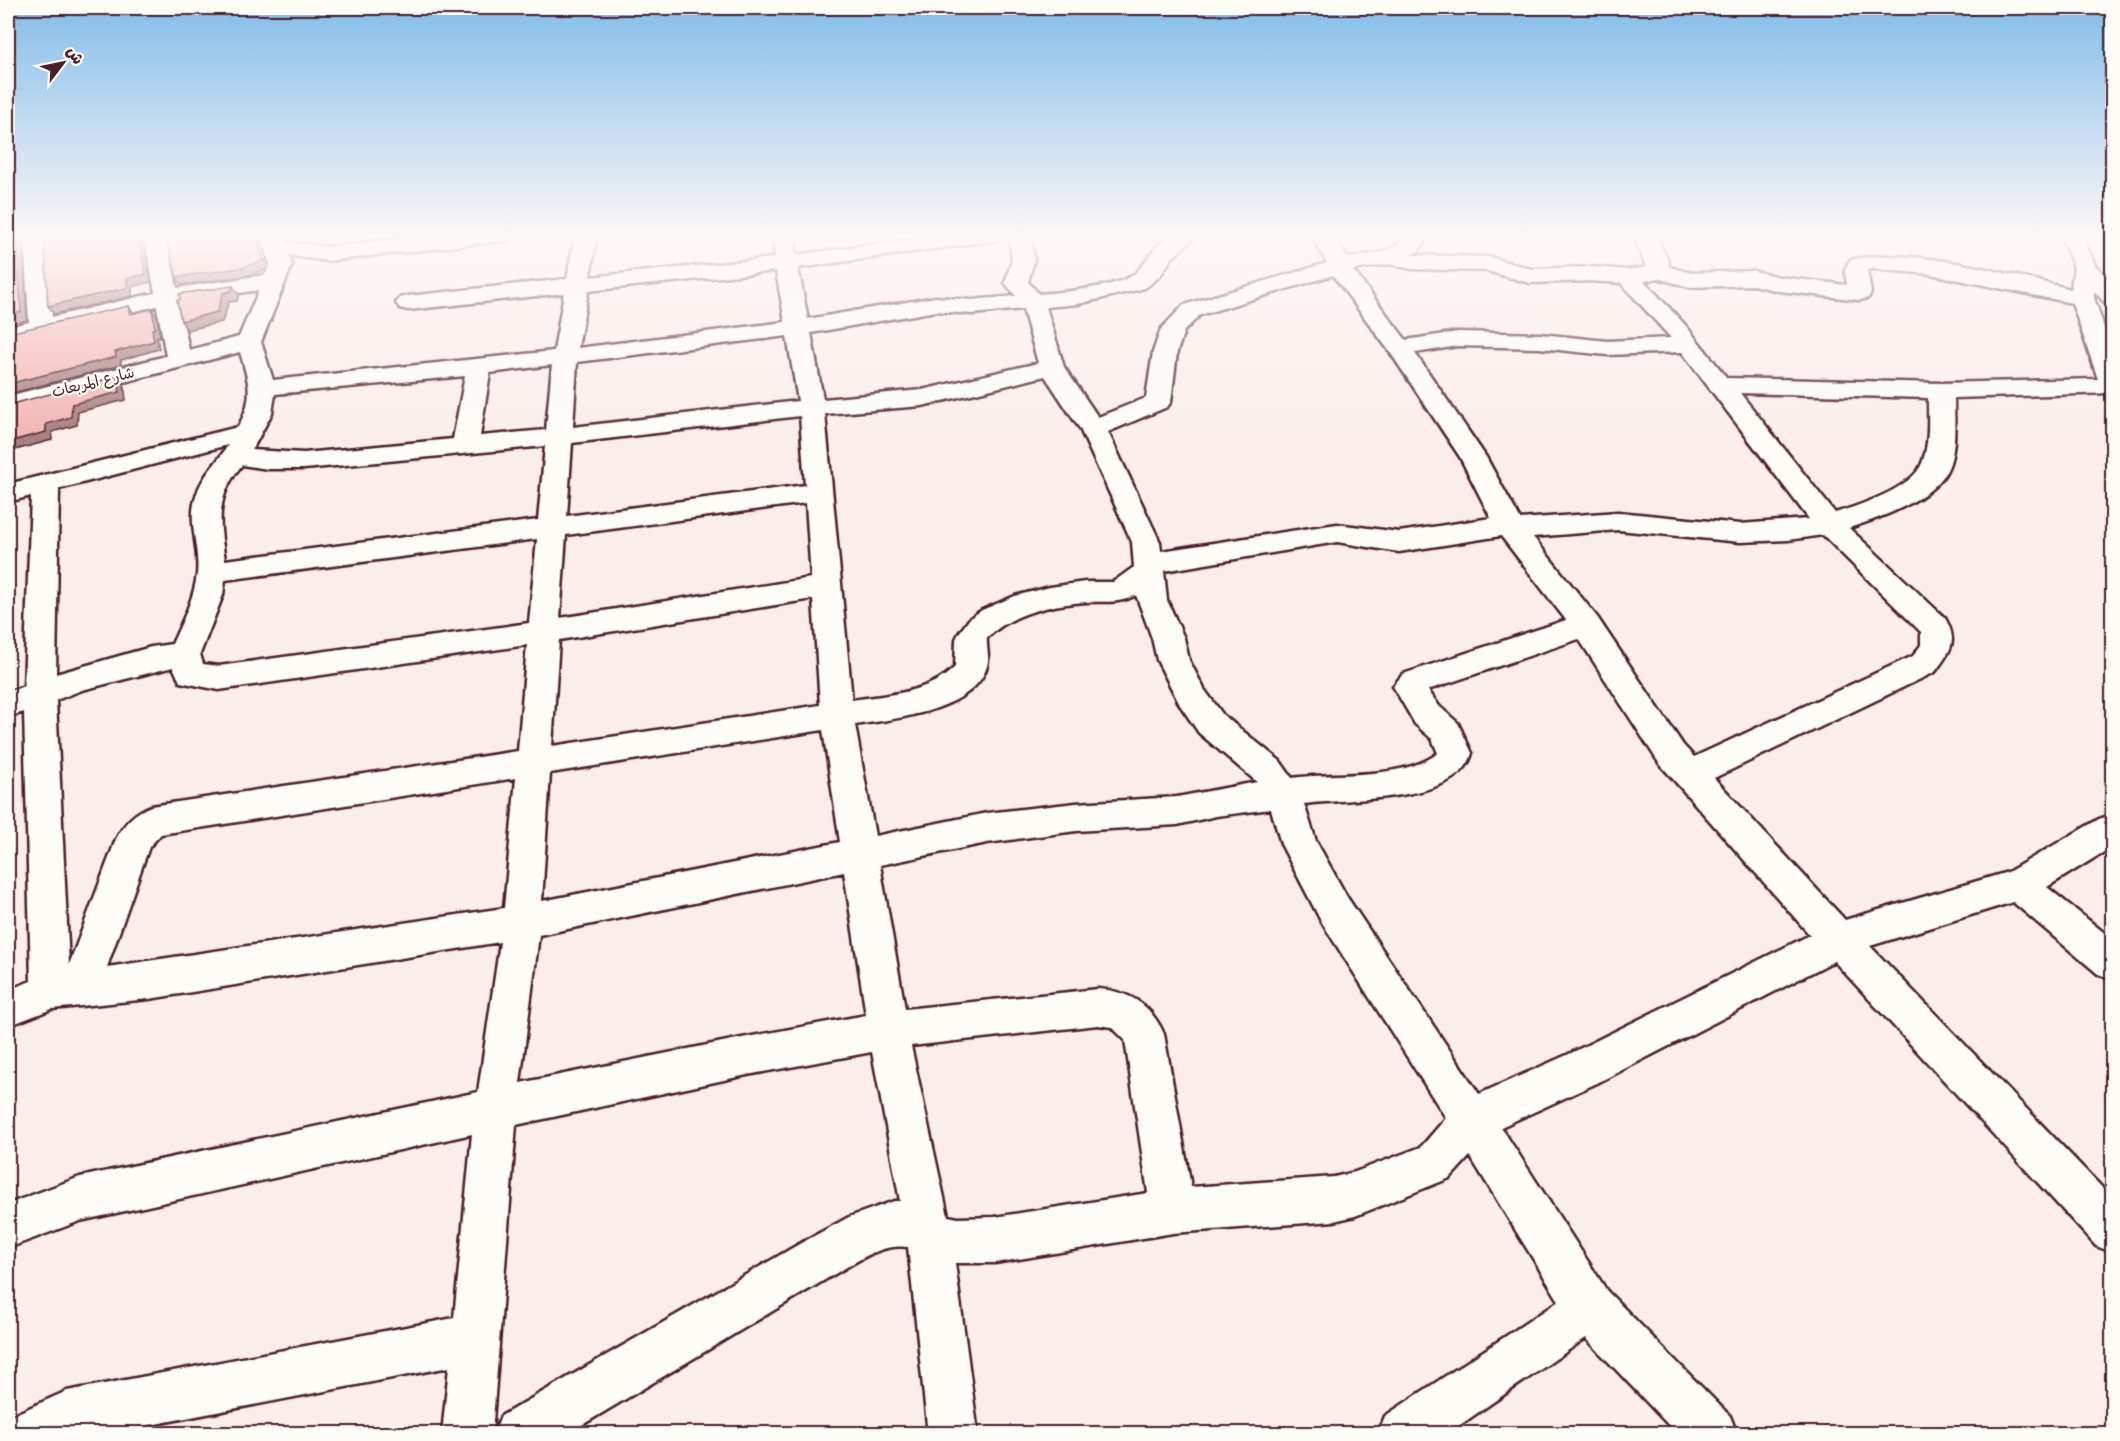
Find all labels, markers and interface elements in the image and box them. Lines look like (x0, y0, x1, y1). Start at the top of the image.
north arrow (33, 33, 93, 93)
text: ش (61, 43, 88, 69)
street label: شارع المربعات (50, 363, 137, 403)

